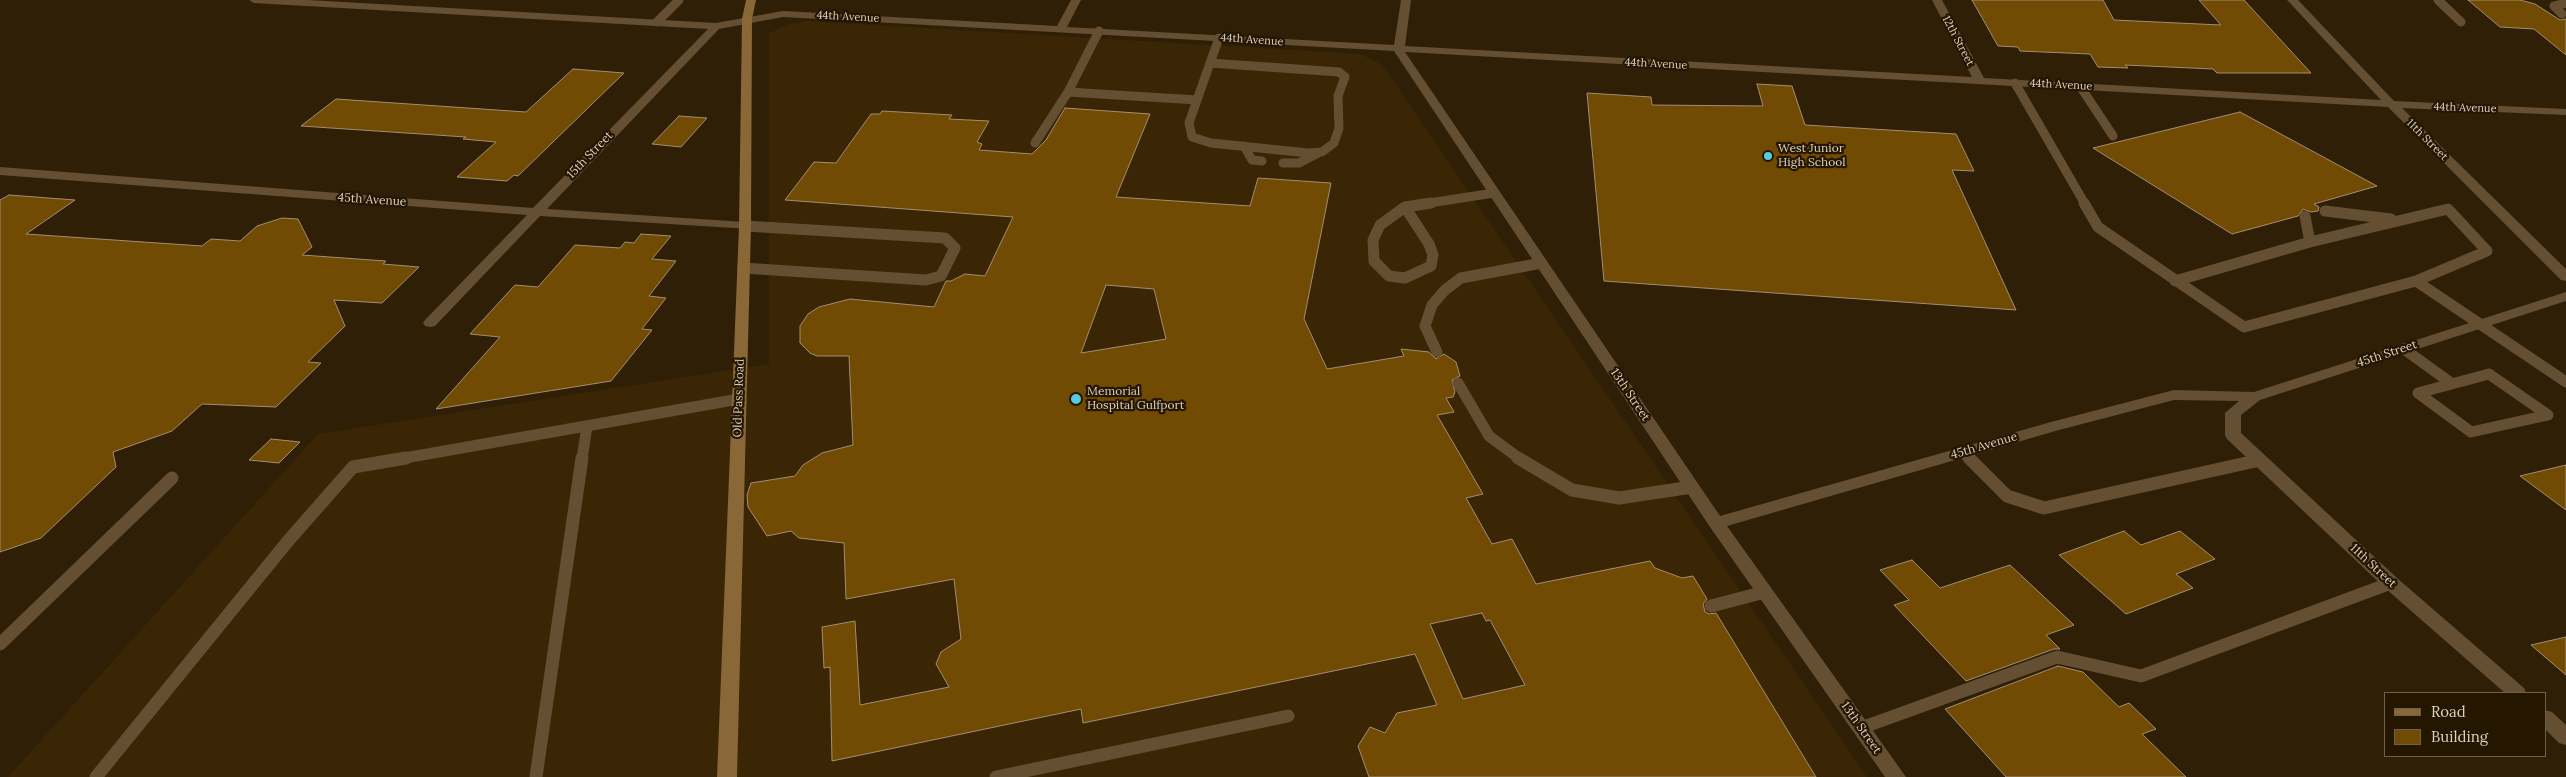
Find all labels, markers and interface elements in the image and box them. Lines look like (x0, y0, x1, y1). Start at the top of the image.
street label: 44th Avenue (816, 9, 880, 25)
street label: 12th Street (1939, 14, 1977, 68)
street label: 44th Avenue (1220, 31, 1284, 49)
street label: 44th Avenue (1624, 56, 1688, 72)
street label: 44th Avenue (2029, 77, 2093, 93)
street label: 44th Avenue (2433, 100, 2497, 116)
street label: 11th Street (2404, 117, 2450, 163)
street label: 15th Street (564, 128, 616, 182)
place label: West Junior High School (1778, 142, 1846, 170)
marker: West Junior High School (1762, 150, 1774, 162)
street label: 45th Avenue (337, 190, 407, 210)
street label: 45th Street (2355, 338, 2419, 370)
street label: Old Pass Road (730, 358, 748, 438)
street label: 13th Street (1607, 366, 1653, 424)
place label: Memorial Hospital Gulfport (1087, 385, 1184, 413)
marker: Memorial Hospital Gulfport (1069, 392, 1083, 406)
street label: 45th Avenue (1949, 430, 2019, 462)
street label: 11th Street (2347, 541, 2399, 591)
legend (2384, 692, 2546, 757)
street label: 13th Street (1838, 699, 1884, 757)
text: Road (2431, 702, 2466, 721)
text: Building (2431, 727, 2488, 746)

